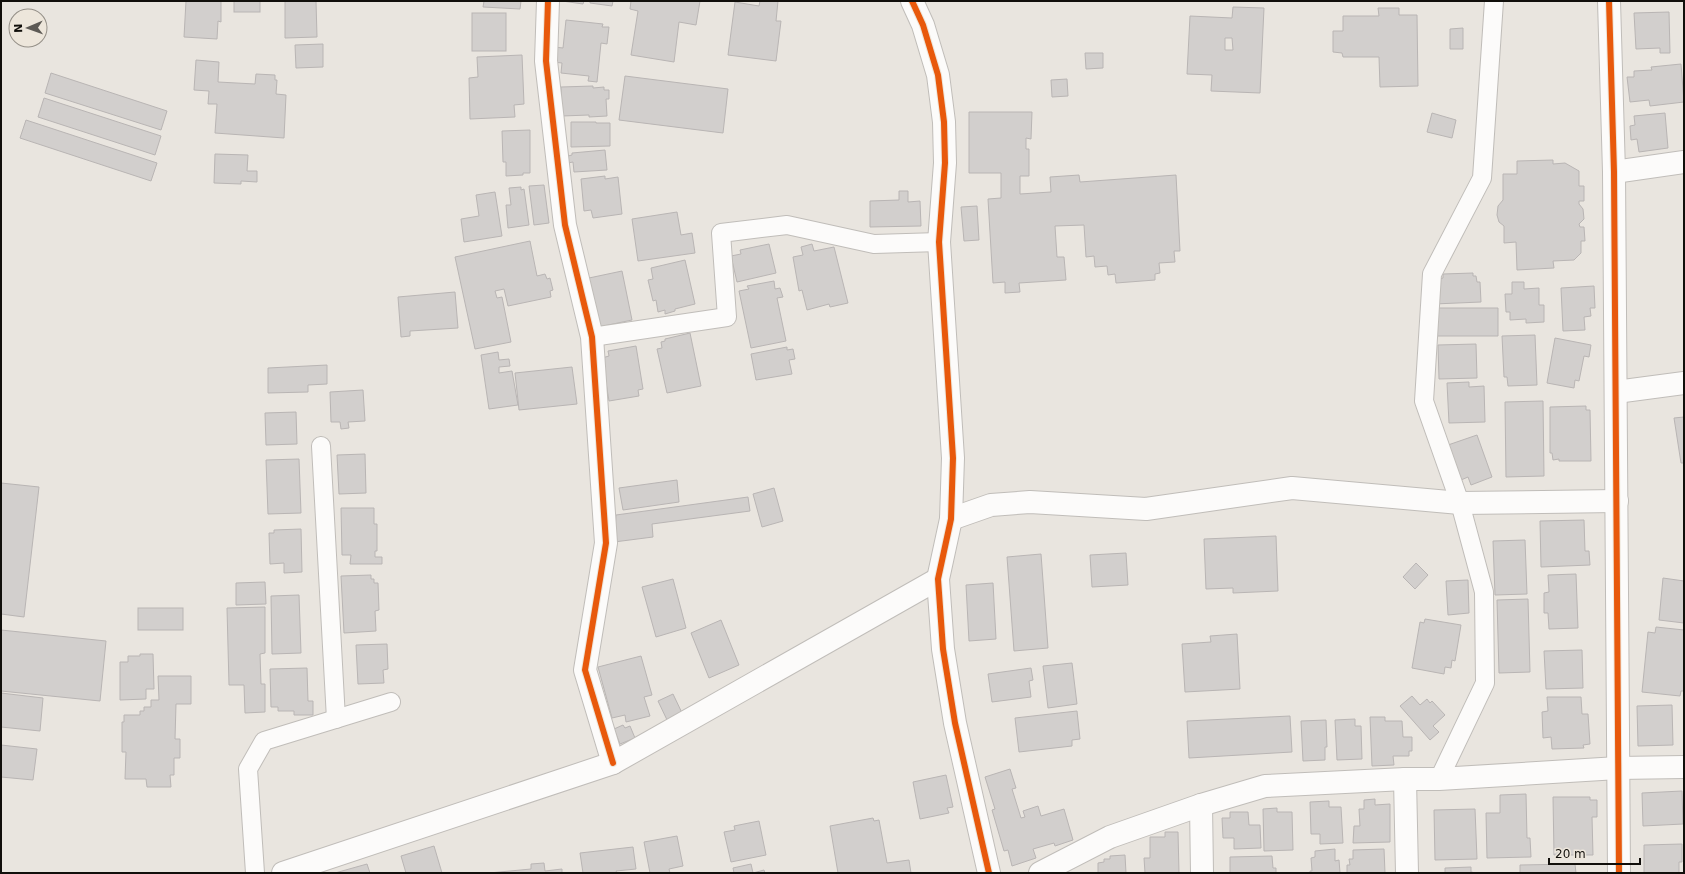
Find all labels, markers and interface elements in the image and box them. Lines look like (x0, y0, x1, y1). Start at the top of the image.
north arrow (8, 8, 48, 48)
text: N (12, 23, 25, 33)
scale bar (1549, 840, 1640, 866)
text: 20 m (1555, 847, 1586, 861)

